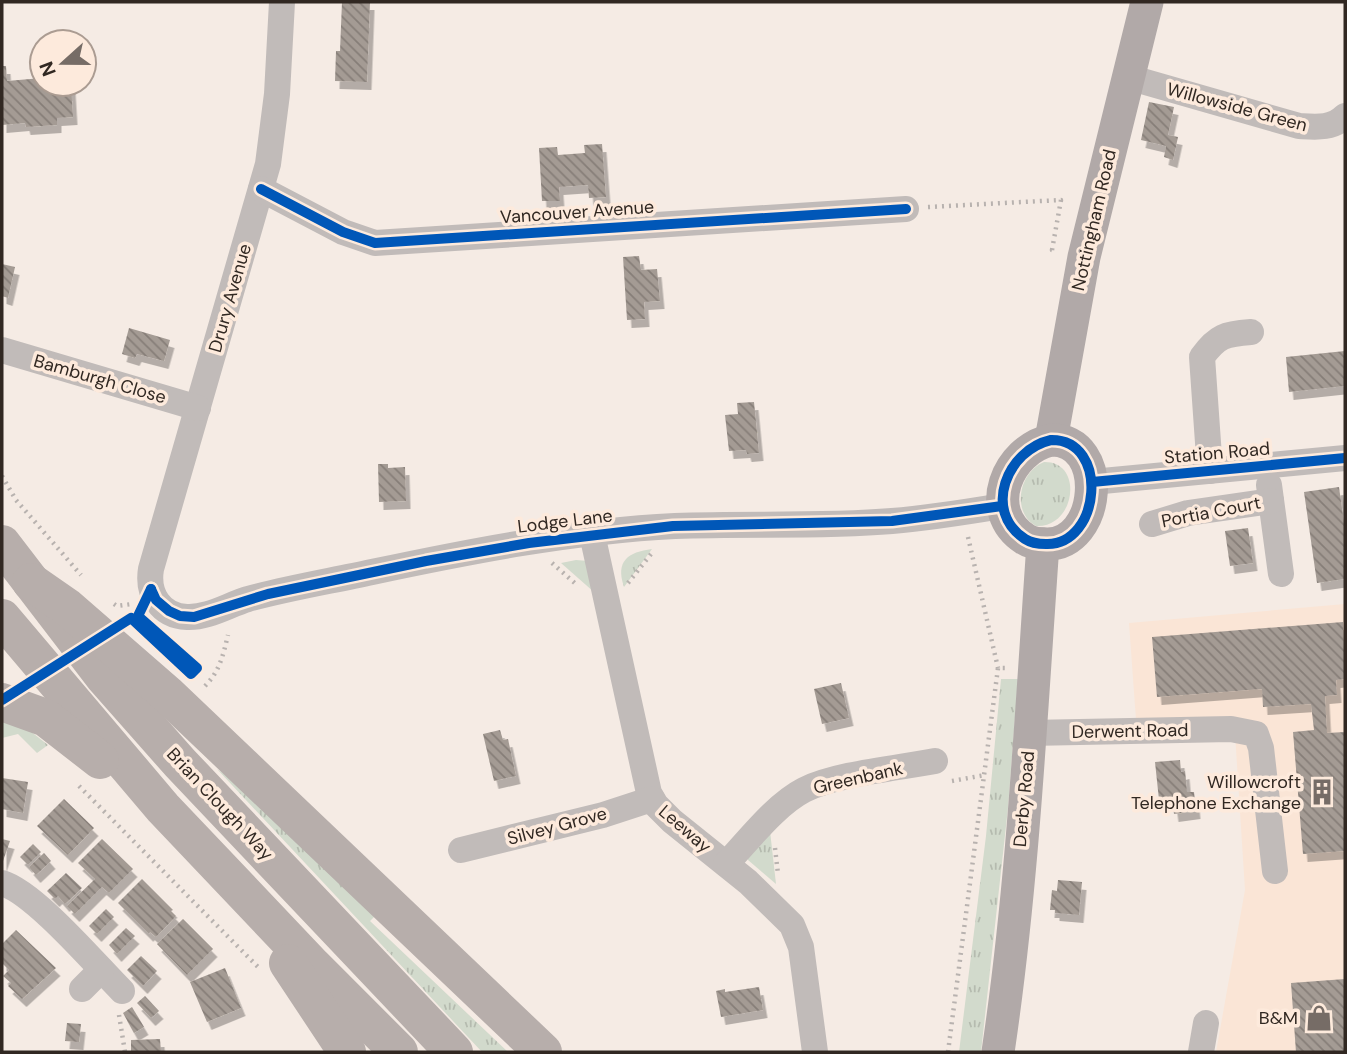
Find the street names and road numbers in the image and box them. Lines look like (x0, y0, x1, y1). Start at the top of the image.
street label: Willowside Green (1164, 77, 1310, 137)
street label: Nottingham Road (1066, 147, 1122, 293)
street label: Vancouver Avenue (499, 195, 655, 229)
street label: Drury Avenue (203, 241, 257, 355)
street label: Bamburgh Close (31, 349, 169, 409)
street label: Station Road (1163, 436, 1271, 470)
street label: Portia Court (1159, 491, 1263, 533)
street label: Lodge Lane (516, 503, 614, 539)
street label: Derwent Road (1071, 718, 1189, 744)
street label: Brian Clough Way (161, 742, 279, 866)
street label: Derby Road (1008, 750, 1040, 848)
street label: Greenbank (811, 756, 905, 800)
street label: Leeway (654, 800, 716, 858)
street label: Silvey Grove (505, 801, 609, 851)

